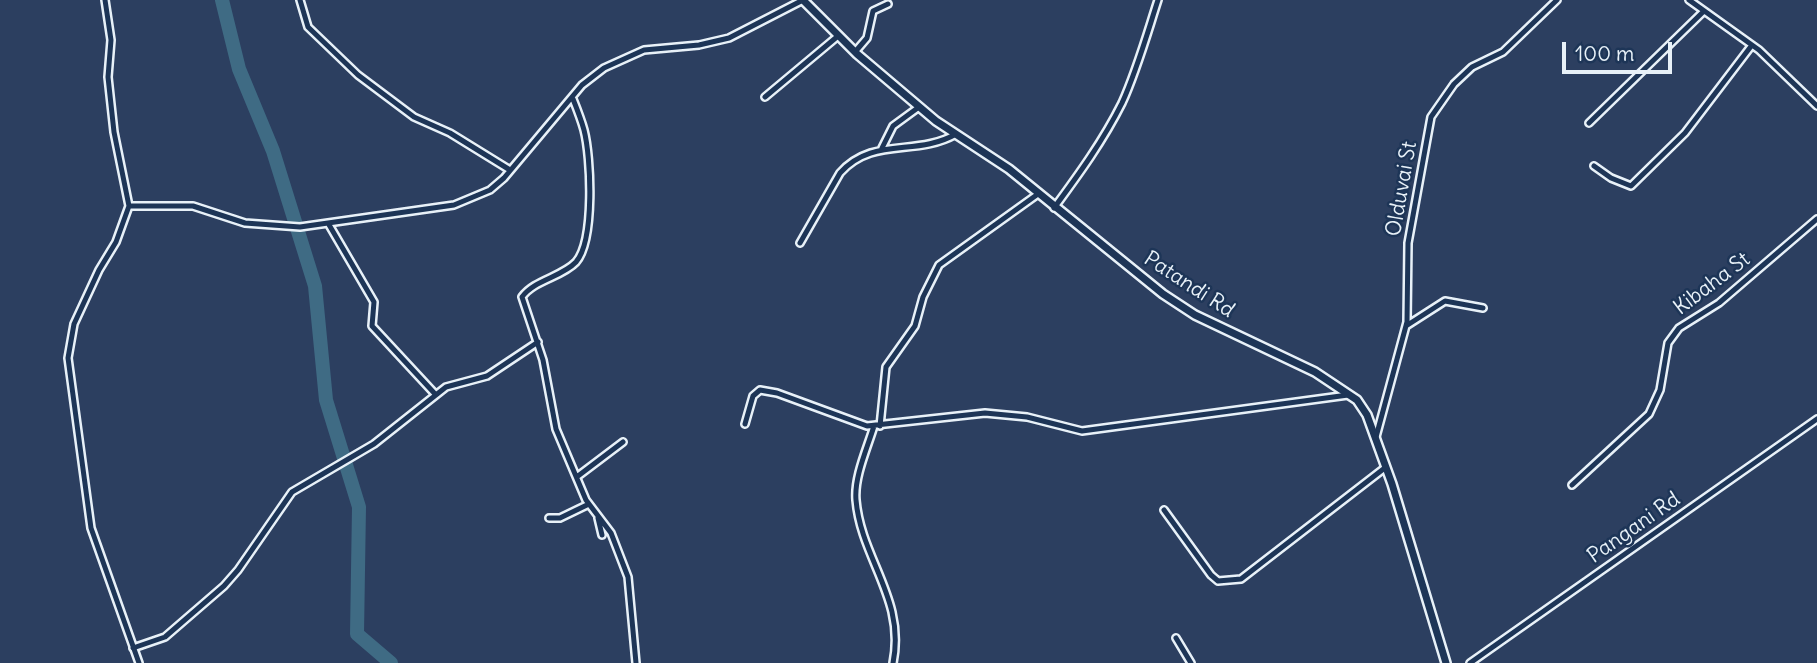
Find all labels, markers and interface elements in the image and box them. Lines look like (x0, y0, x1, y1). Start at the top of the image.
scale bar (1565, 28, 1675, 72)
text: 100 m (1575, 40, 1634, 67)
street label: Olduvai St (1381, 140, 1423, 238)
street label: Patandi Rd (1139, 246, 1239, 324)
street label: Kibaha St (1669, 247, 1755, 321)
street label: Pangani Rd (1583, 487, 1685, 569)

